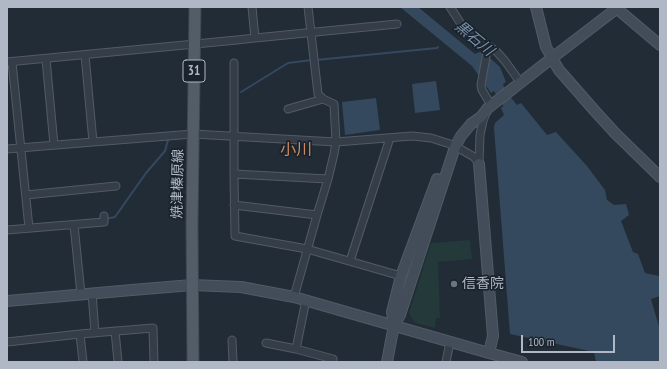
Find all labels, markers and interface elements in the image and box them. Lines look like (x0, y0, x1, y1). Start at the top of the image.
water label: 黒石川 (451, 18, 497, 60)
road number: 31 (183, 60, 205, 82)
district label: 小川 (280, 140, 312, 160)
street label: 焼津榛原線 (169, 149, 187, 219)
place label: 信香院 (462, 276, 504, 292)
marker: 信香院 (449, 279, 459, 289)
scale bar (523, 327, 617, 353)
text: 100 m (528, 334, 555, 349)

